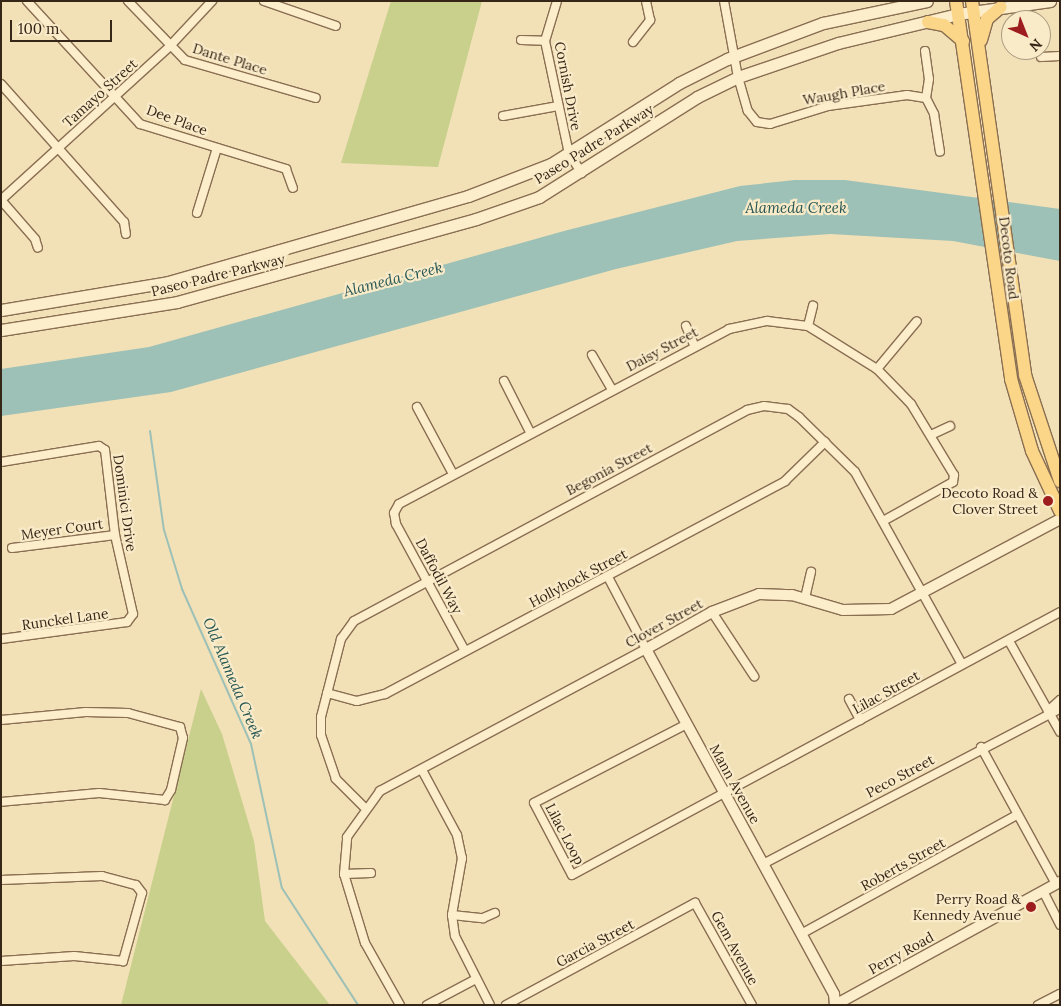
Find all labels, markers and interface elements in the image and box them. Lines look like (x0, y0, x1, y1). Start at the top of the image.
scale bar (12, 10, 115, 42)
north arrow (1001, 10, 1051, 60)
text: 100 m (18, 19, 59, 38)
text: N (1026, 35, 1046, 55)
street label: Dante Place (191, 40, 269, 78)
street label: Cornish Drive (551, 40, 585, 132)
street label: Tamayo Street (59, 55, 141, 131)
street label: Waugh Place (801, 77, 887, 109)
street label: Paseo Padre Parkway (531, 100, 657, 188)
street label: Dee Place (144, 101, 210, 139)
water label: Alameda Creek (745, 199, 847, 217)
street label: Decoto Road (996, 216, 1022, 300)
street label: Paseo Padre Parkway (149, 250, 287, 300)
water label: Alameda Creek (342, 258, 444, 300)
street label: Daisy Street (623, 323, 701, 375)
street label: Begonia Street (563, 439, 655, 499)
street label: Dominici Drive (110, 454, 140, 552)
place label: Decoto Road & Clover Street (941, 485, 1038, 518)
marker: Decoto Road & Clover Street (1042, 495, 1054, 507)
street label: Meyer Court (20, 515, 104, 543)
street label: Daffodil Way (412, 535, 466, 617)
street label: Hollyhock Street (526, 545, 630, 611)
street label: Clover Street (622, 595, 706, 651)
street label: Runckel Lane (21, 605, 109, 633)
water label: Old Alameda Creek (199, 615, 267, 741)
street label: Lilac Street (850, 667, 922, 717)
street label: Mann Avenue (706, 741, 764, 827)
street label: Peco Street (863, 751, 937, 801)
street label: Lilac Loop (542, 800, 588, 868)
street label: Roberts Street (858, 834, 948, 894)
place label: Perry Road & Kennedy Avenue (913, 891, 1021, 924)
marker: Perry Road & Kennedy Avenue (1025, 901, 1037, 913)
street label: Gem Avenue (708, 908, 762, 988)
street label: Garcia Street (553, 915, 637, 971)
street label: Perry Road (866, 928, 936, 978)

